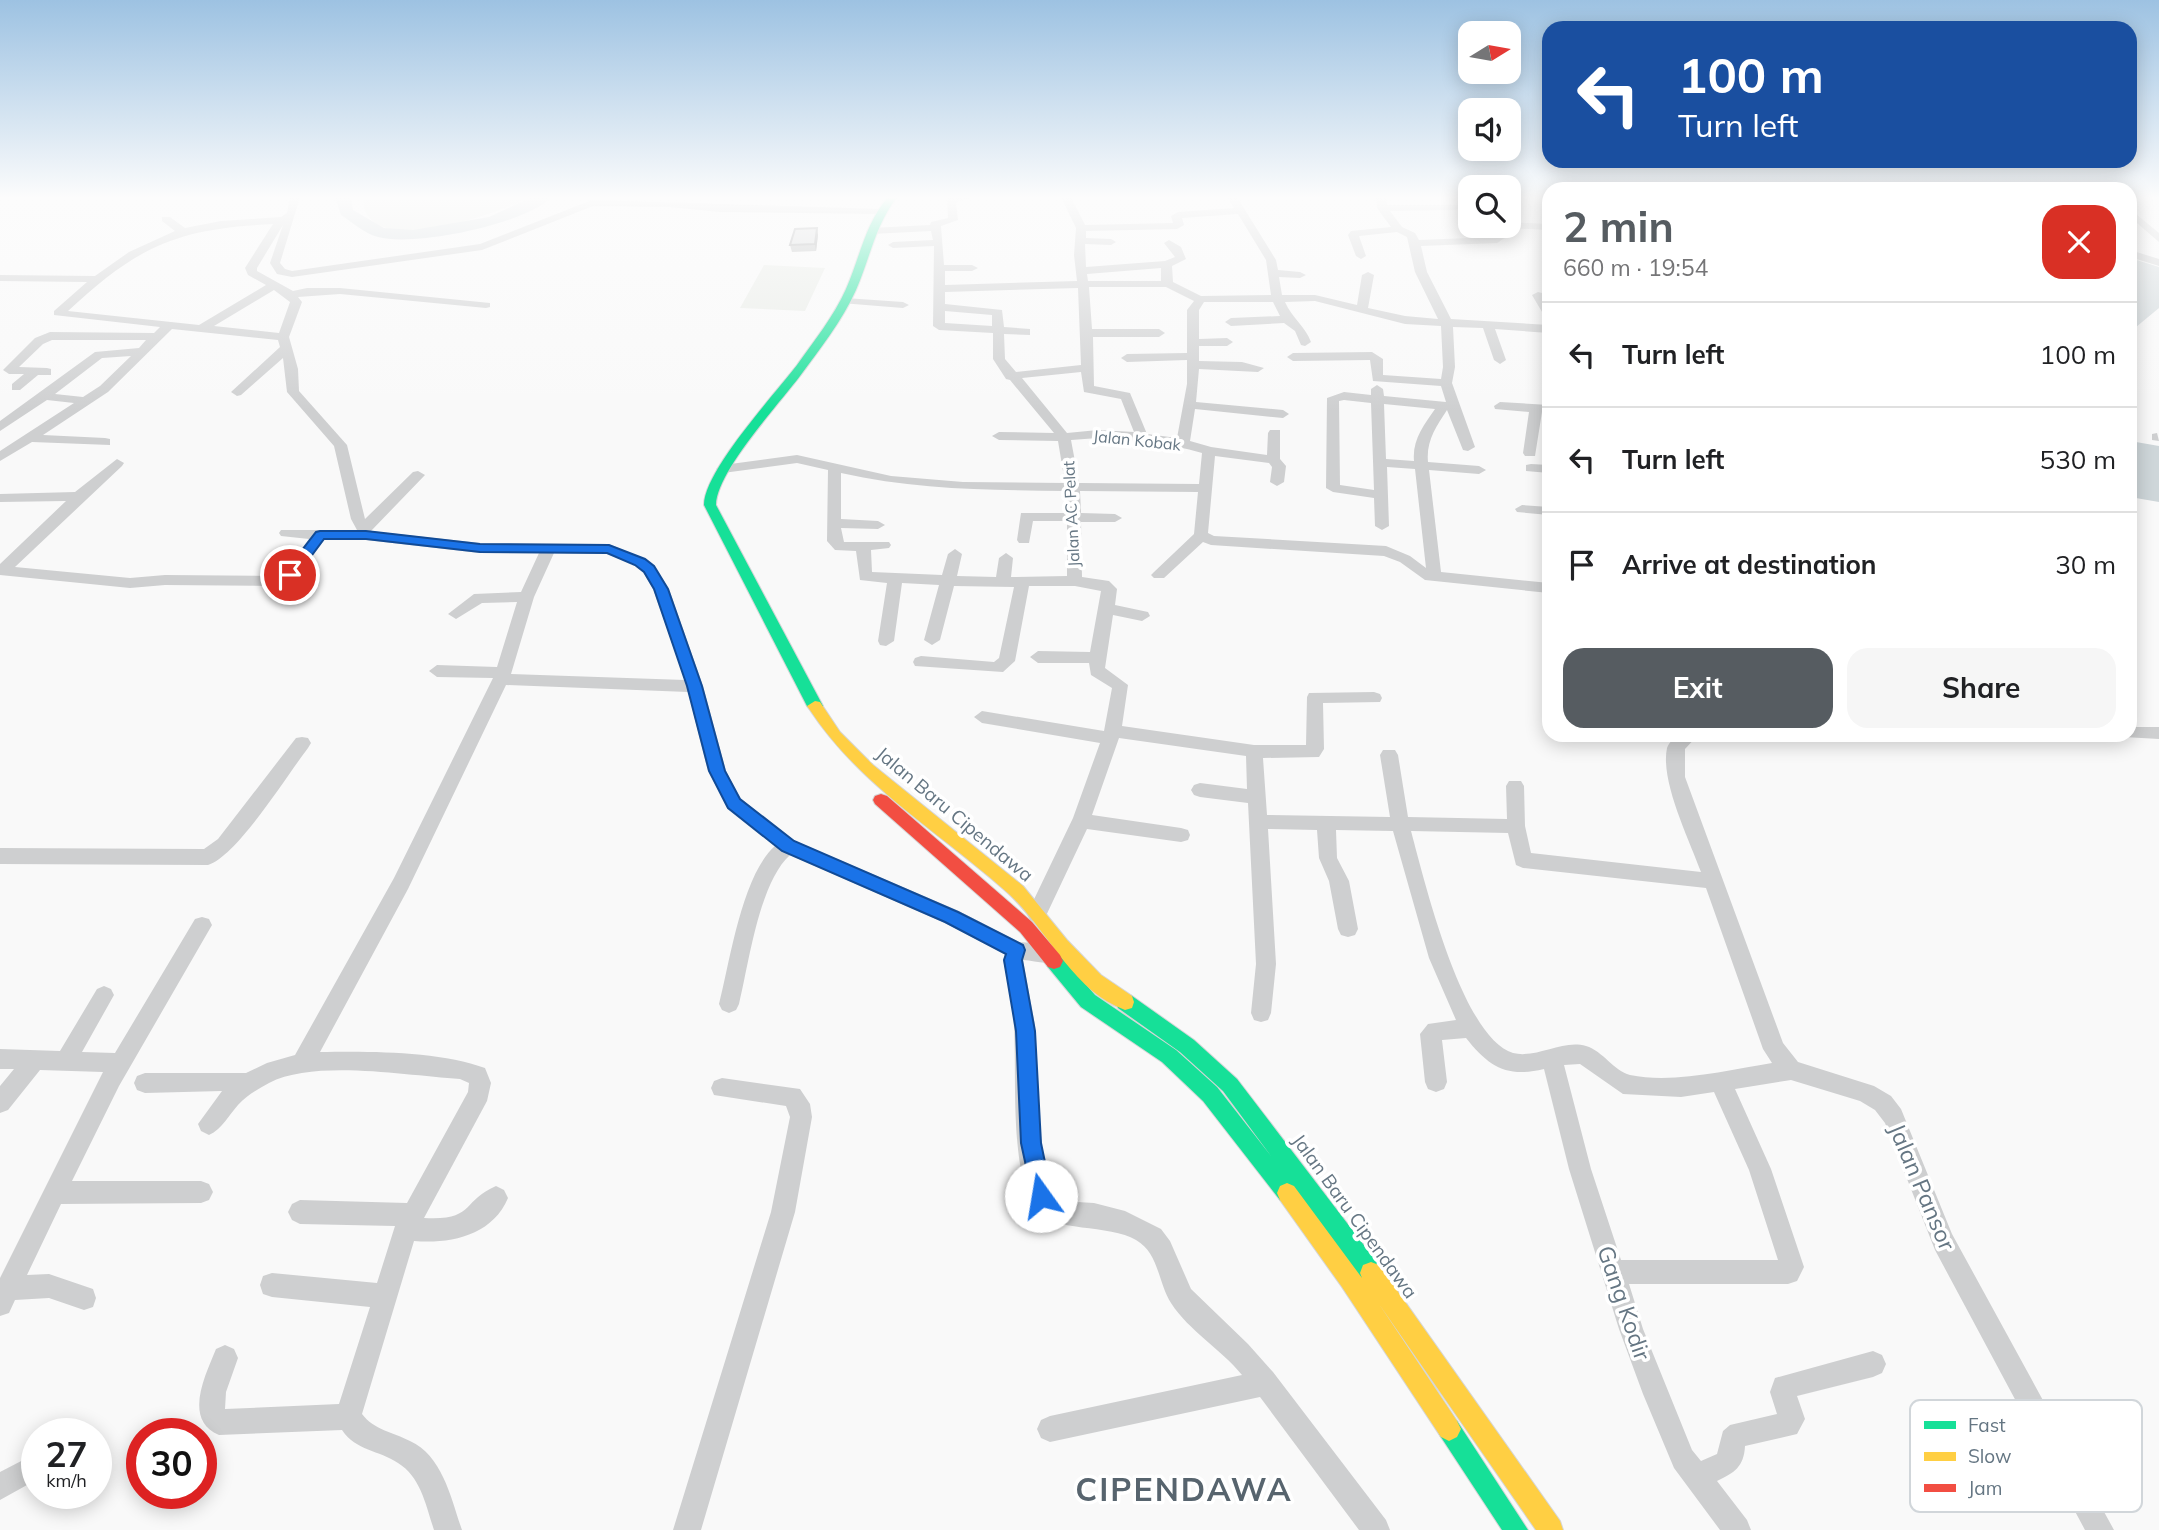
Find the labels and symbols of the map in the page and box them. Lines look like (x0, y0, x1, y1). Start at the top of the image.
north arrow (1458, 21, 1521, 84)
street label: Jalan Kobak (1092, 425, 1183, 455)
street label: Jalan AC Pelat (1058, 460, 1084, 568)
pin (260, 545, 320, 605)
street label: Jalan Baru Cipendawa (872, 741, 1038, 887)
street label: Jalan Pansor (1883, 1119, 1962, 1255)
street label: Jalan Baru Cipendawa (1287, 1129, 1423, 1303)
position arrow (1004, 1159, 1078, 1233)
street label: Gang Kodir (1591, 1242, 1658, 1364)
legend (1910, 1400, 2142, 1512)
text: Fast (1968, 1413, 2006, 1437)
speed limit sign: 30 (126, 1418, 217, 1509)
text: Slow (1968, 1444, 2012, 1468)
district label: CIPENDAWA (1075, 1469, 1293, 1509)
text: Jam (1968, 1476, 2002, 1500)

